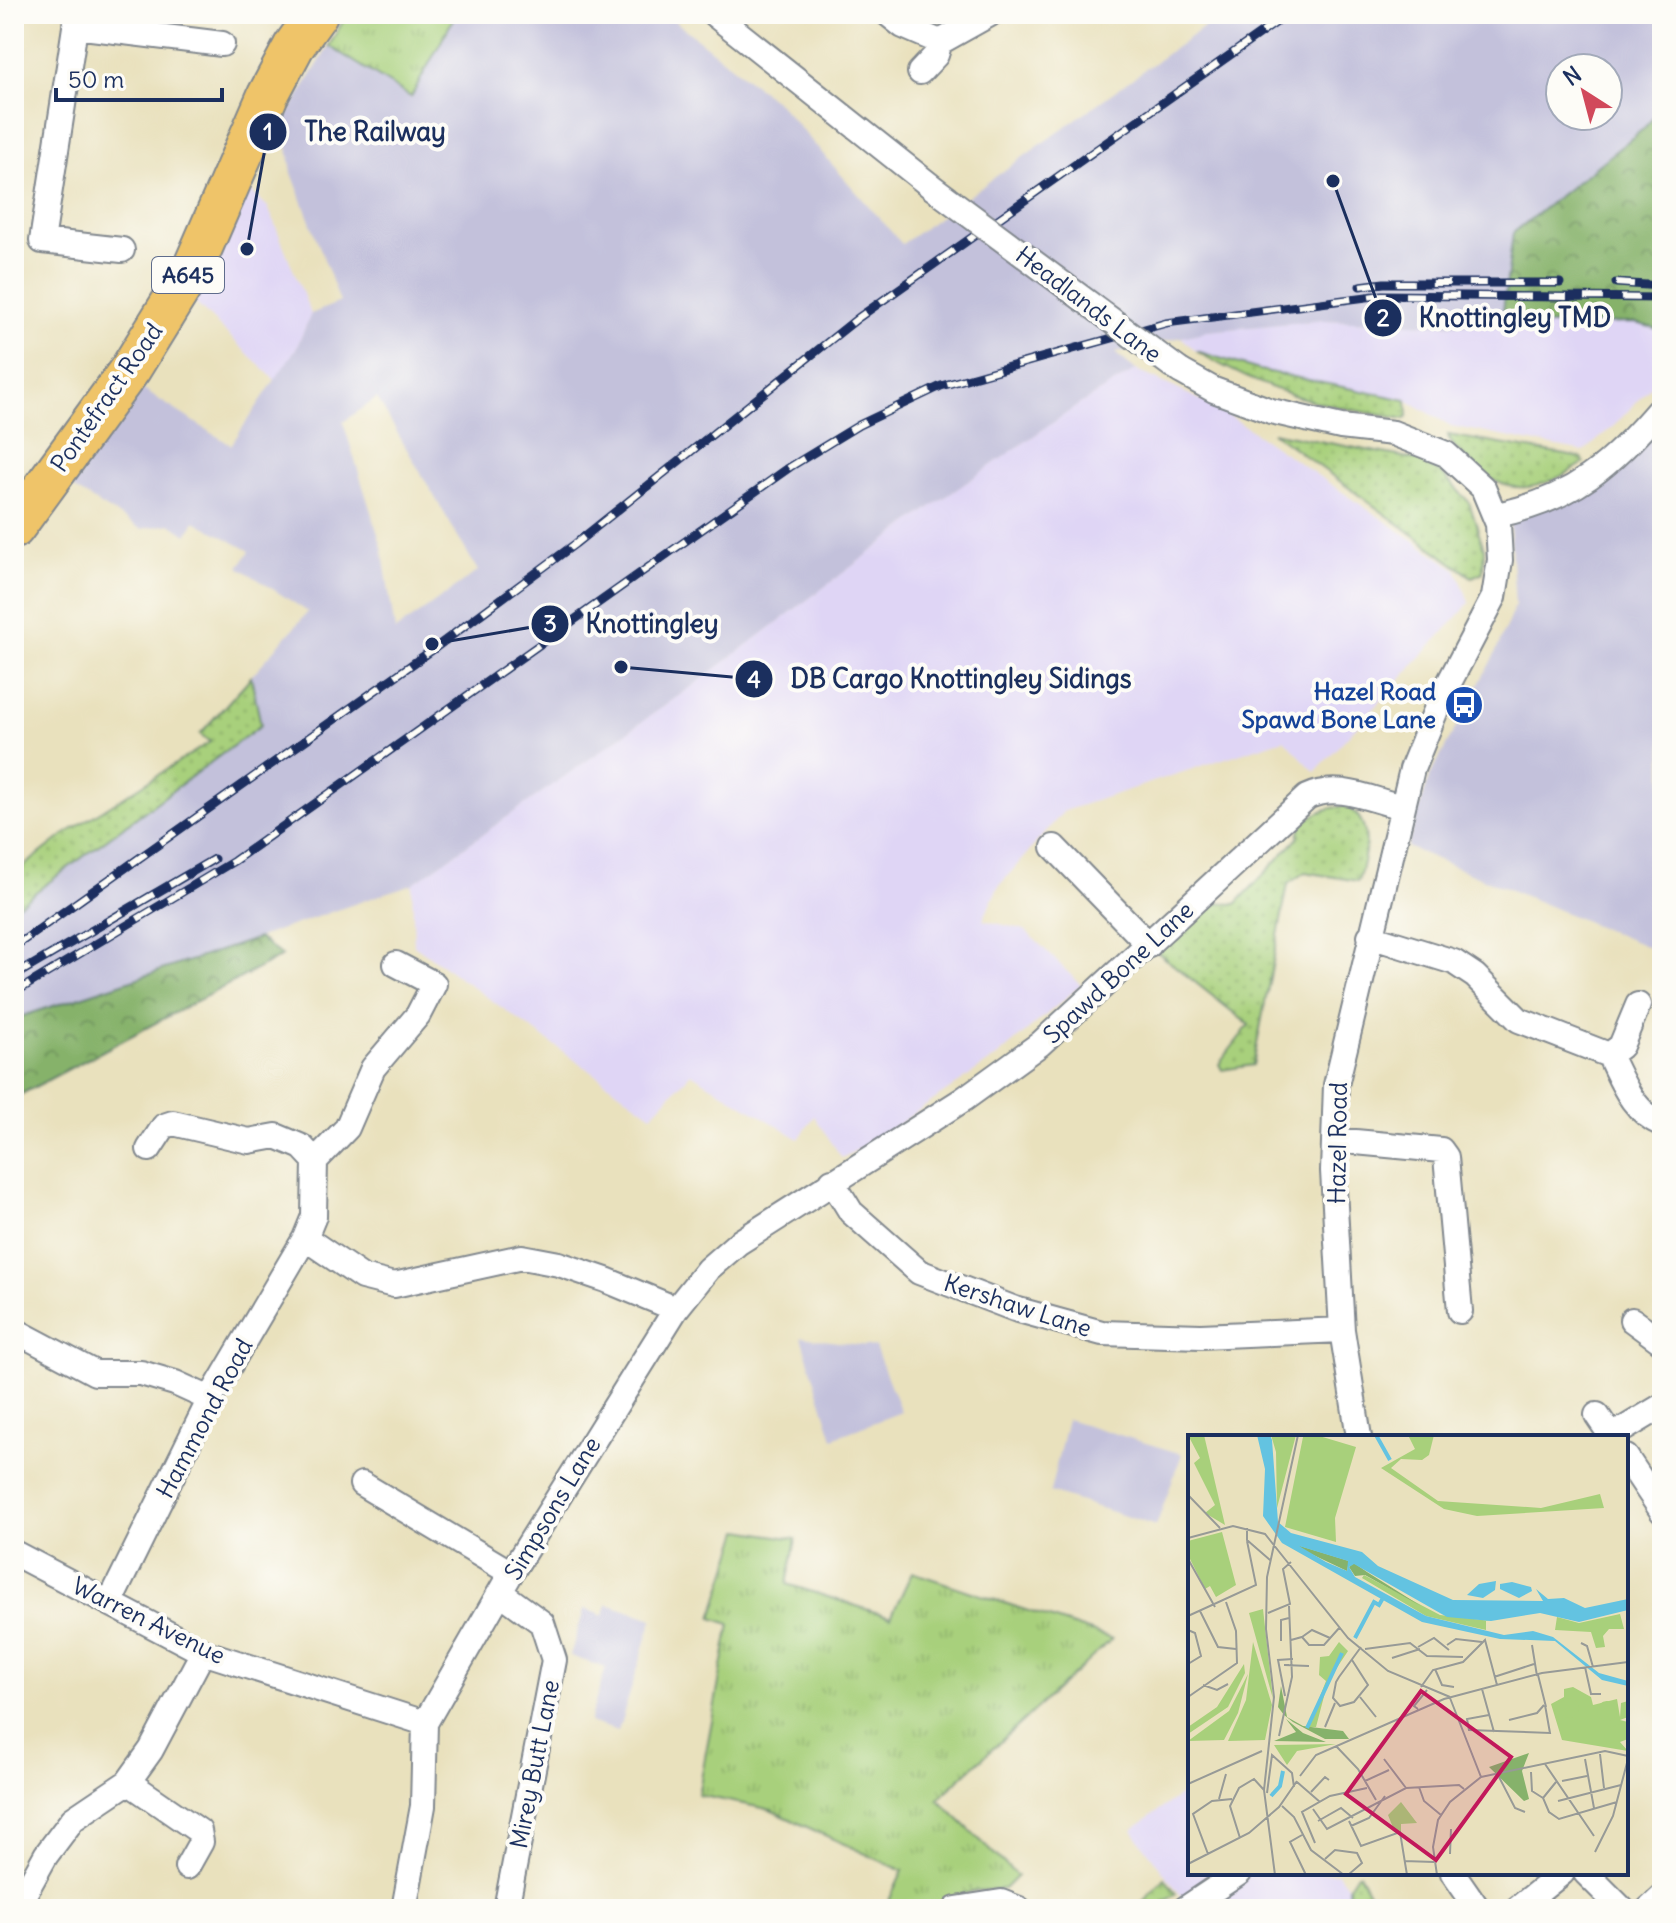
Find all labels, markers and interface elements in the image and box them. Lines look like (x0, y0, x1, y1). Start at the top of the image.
scale bar (56, 52, 222, 102)
north arrow (1544, 52, 1624, 132)
text: N (1558, 60, 1587, 92)
text: 50 m (68, 64, 124, 94)
callout: The Railway (248, 107, 462, 157)
text: The Railway (304, 115, 446, 148)
text: 1 (263, 116, 273, 146)
street label: Headlands Lane (1010, 239, 1168, 369)
road number: A645 (152, 257, 224, 293)
callout: Knottingley TMD (1363, 293, 1627, 343)
text: Knottingley TMD (1419, 301, 1611, 334)
text: 2 (1376, 302, 1390, 332)
street label: Pontefract Road (43, 317, 169, 477)
callout: Knottingley (530, 599, 735, 649)
text: Knottingley (585, 607, 719, 640)
text: 3 (543, 608, 557, 638)
callout: DB Cargo Knottingley Sidings (734, 654, 1147, 704)
text: DB Cargo Knottingley Sidings (790, 662, 1132, 695)
text: 4 (747, 664, 761, 694)
place label: Hazel Road Spawd Bone Lane (1241, 676, 1436, 734)
bus stop icon: Hazel Road Spawd Bone Lane (1443, 684, 1485, 726)
street label: Spawd Bone Lane (1037, 895, 1199, 1049)
street label: Hazel Road (1321, 1082, 1353, 1204)
street label: Kershaw Lane (940, 1267, 1096, 1343)
street label: Hammond Road (149, 1333, 259, 1503)
street label: Simpsons Lane (497, 1431, 607, 1585)
inset map (1188, 1435, 1628, 1875)
street label: Warren Avenue (68, 1570, 230, 1670)
street label: Mirey Butt Lane (503, 1677, 565, 1851)

